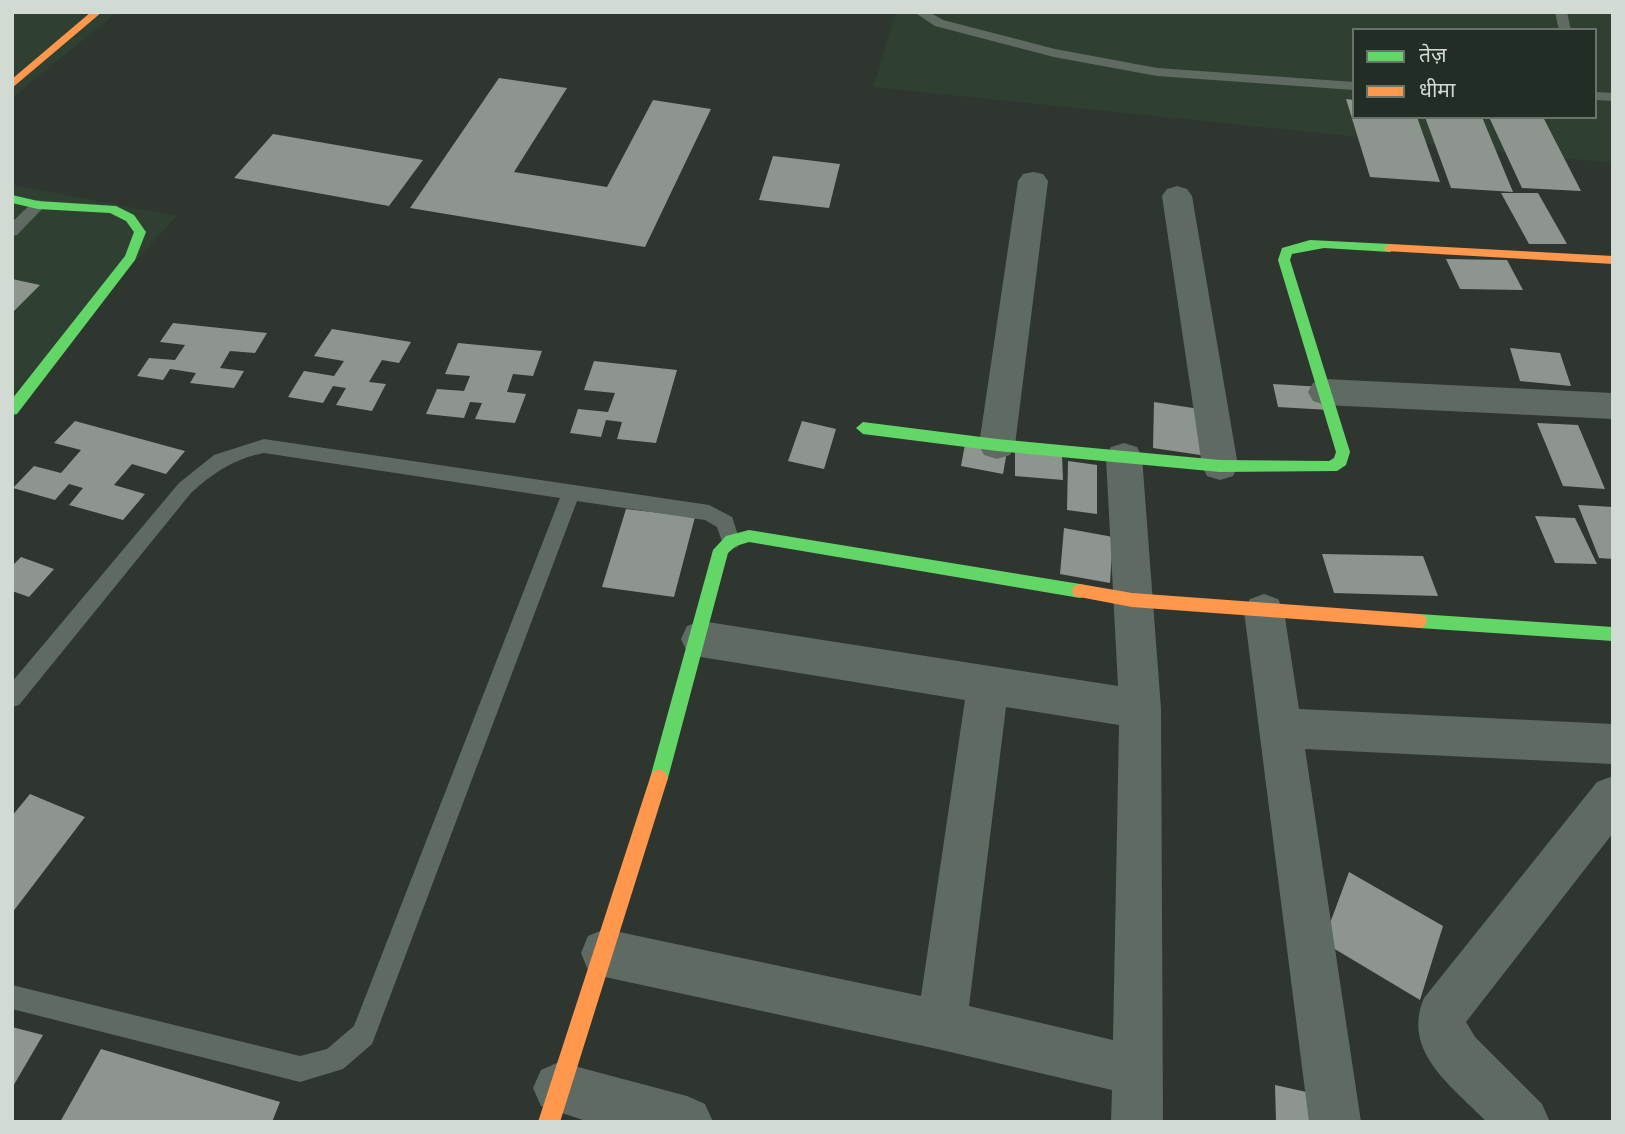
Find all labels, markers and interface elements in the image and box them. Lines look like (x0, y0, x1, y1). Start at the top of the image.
legend (1352, 28, 1597, 119)
text: तेज़ (1419, 42, 1447, 67)
text: धीमा (1419, 77, 1455, 102)

